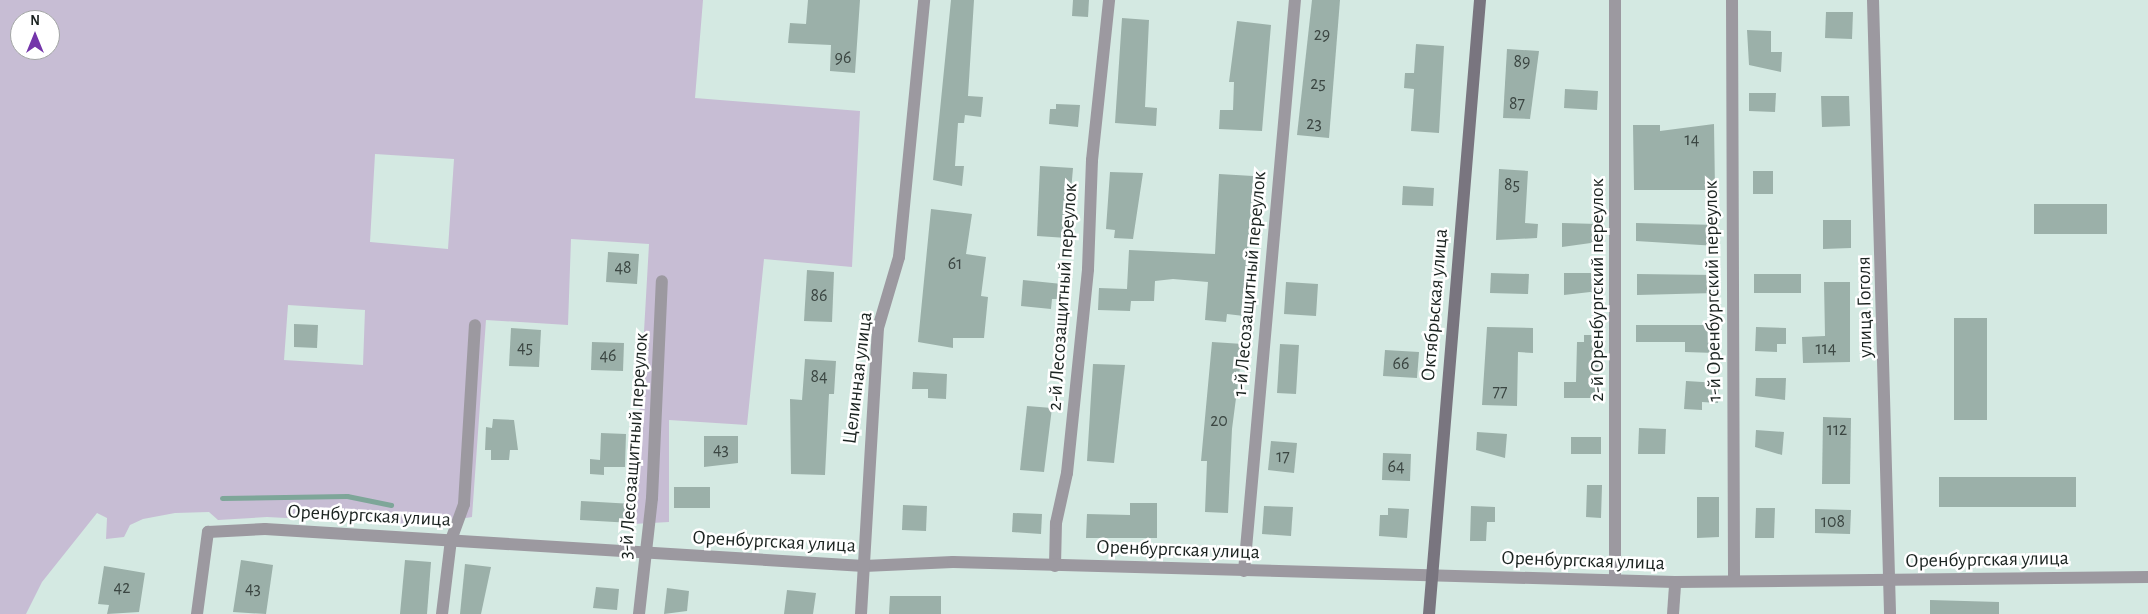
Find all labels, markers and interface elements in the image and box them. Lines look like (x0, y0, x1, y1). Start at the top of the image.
north arrow (10, 10, 60, 60)
text: N (30, 14, 40, 28)
house number: 29 (1314, 24, 1330, 46)
house number: 96 (835, 47, 851, 69)
house number: 89 (1514, 51, 1530, 73)
house number: 25 (1310, 73, 1326, 95)
house number: 87 (1509, 93, 1525, 115)
house number: 23 (1306, 113, 1322, 135)
house number: 14 (1685, 129, 1699, 151)
street label: 1-й Лесозащитный переулок (1228, 170, 1272, 398)
house number: 85 (1504, 174, 1520, 196)
street label: 2-й Оренбургский переулок (1585, 178, 1609, 402)
street label: 1-й Оренбургский переулок (1699, 180, 1727, 402)
street label: 2-й Лесозащитный переулок (1043, 182, 1083, 412)
street label: Октябрьская улица (1416, 228, 1454, 382)
house number: 61 (948, 253, 962, 275)
street label: улица Гоголя (1852, 256, 1878, 358)
house number: 48 (614, 257, 632, 279)
house number: 86 (811, 285, 827, 307)
street label: Целинная улица (838, 311, 878, 445)
street label: 3-й Лесозащитный переулок (614, 332, 654, 560)
house number: 45 (517, 337, 533, 359)
house number: 114 (1815, 338, 1837, 360)
house number: 46 (599, 345, 617, 367)
house number: 66 (1393, 353, 1409, 375)
house number: 84 (810, 366, 828, 388)
house number: 77 (1492, 381, 1508, 403)
house number: 20 (1210, 410, 1228, 432)
house number: 112 (1827, 419, 1847, 441)
house number: 43 (713, 439, 729, 461)
house number: 17 (1276, 446, 1290, 468)
house number: 64 (1387, 456, 1405, 478)
street label: Оренбургская улица (287, 500, 451, 532)
house number: 108 (1821, 511, 1845, 533)
street label: Оренбургская улица (692, 526, 856, 558)
street label: Оренбургская улица (1096, 535, 1260, 565)
street label: Оренбургская улица (1501, 546, 1665, 576)
street label: Оренбургская улица (1905, 547, 2069, 573)
house number: 42 (114, 577, 130, 599)
house number: 43 (245, 578, 261, 600)

